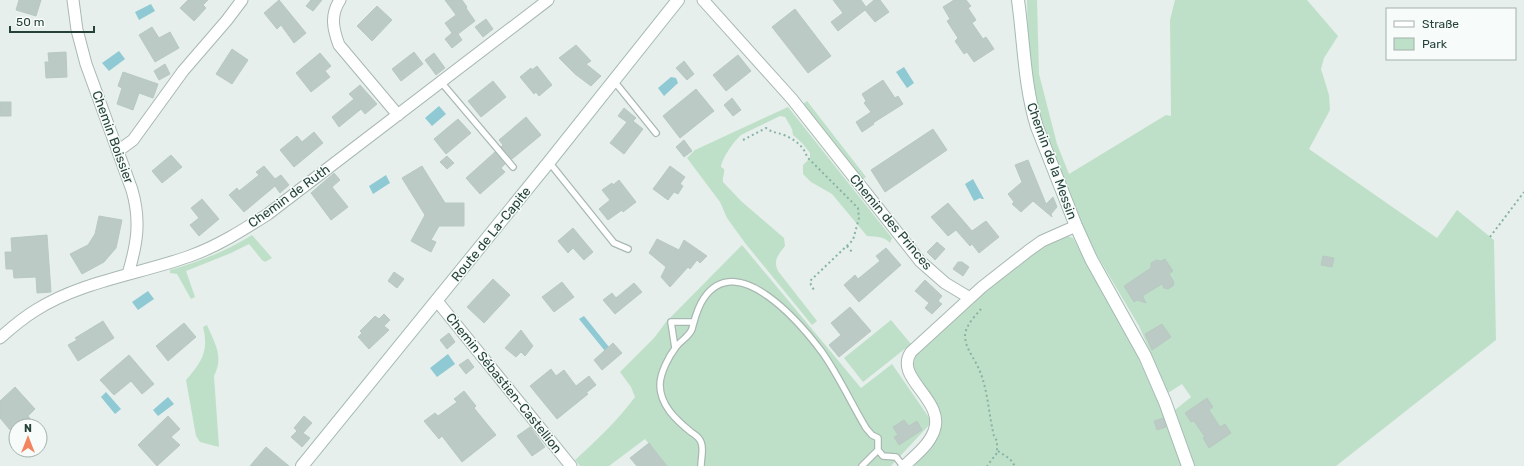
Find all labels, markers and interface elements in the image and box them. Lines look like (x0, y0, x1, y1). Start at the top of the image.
scale bar (10, 8, 94, 34)
legend (1386, 8, 1516, 60)
text: 50 m (16, 15, 44, 29)
text: Straße (1422, 17, 1459, 31)
text: Park (1422, 37, 1448, 51)
street label: Chemin Boissier (89, 89, 137, 185)
street label: Chemin de la Messin (1024, 101, 1080, 221)
street label: Chemin de Ruth (245, 161, 333, 231)
street label: Chemin des Princes (847, 171, 935, 273)
street label: Route de La-Capite (448, 184, 534, 284)
street label: Chemin Sébastien-Castellion (443, 310, 565, 456)
north arrow (8, 418, 48, 458)
text: N (24, 422, 32, 435)

